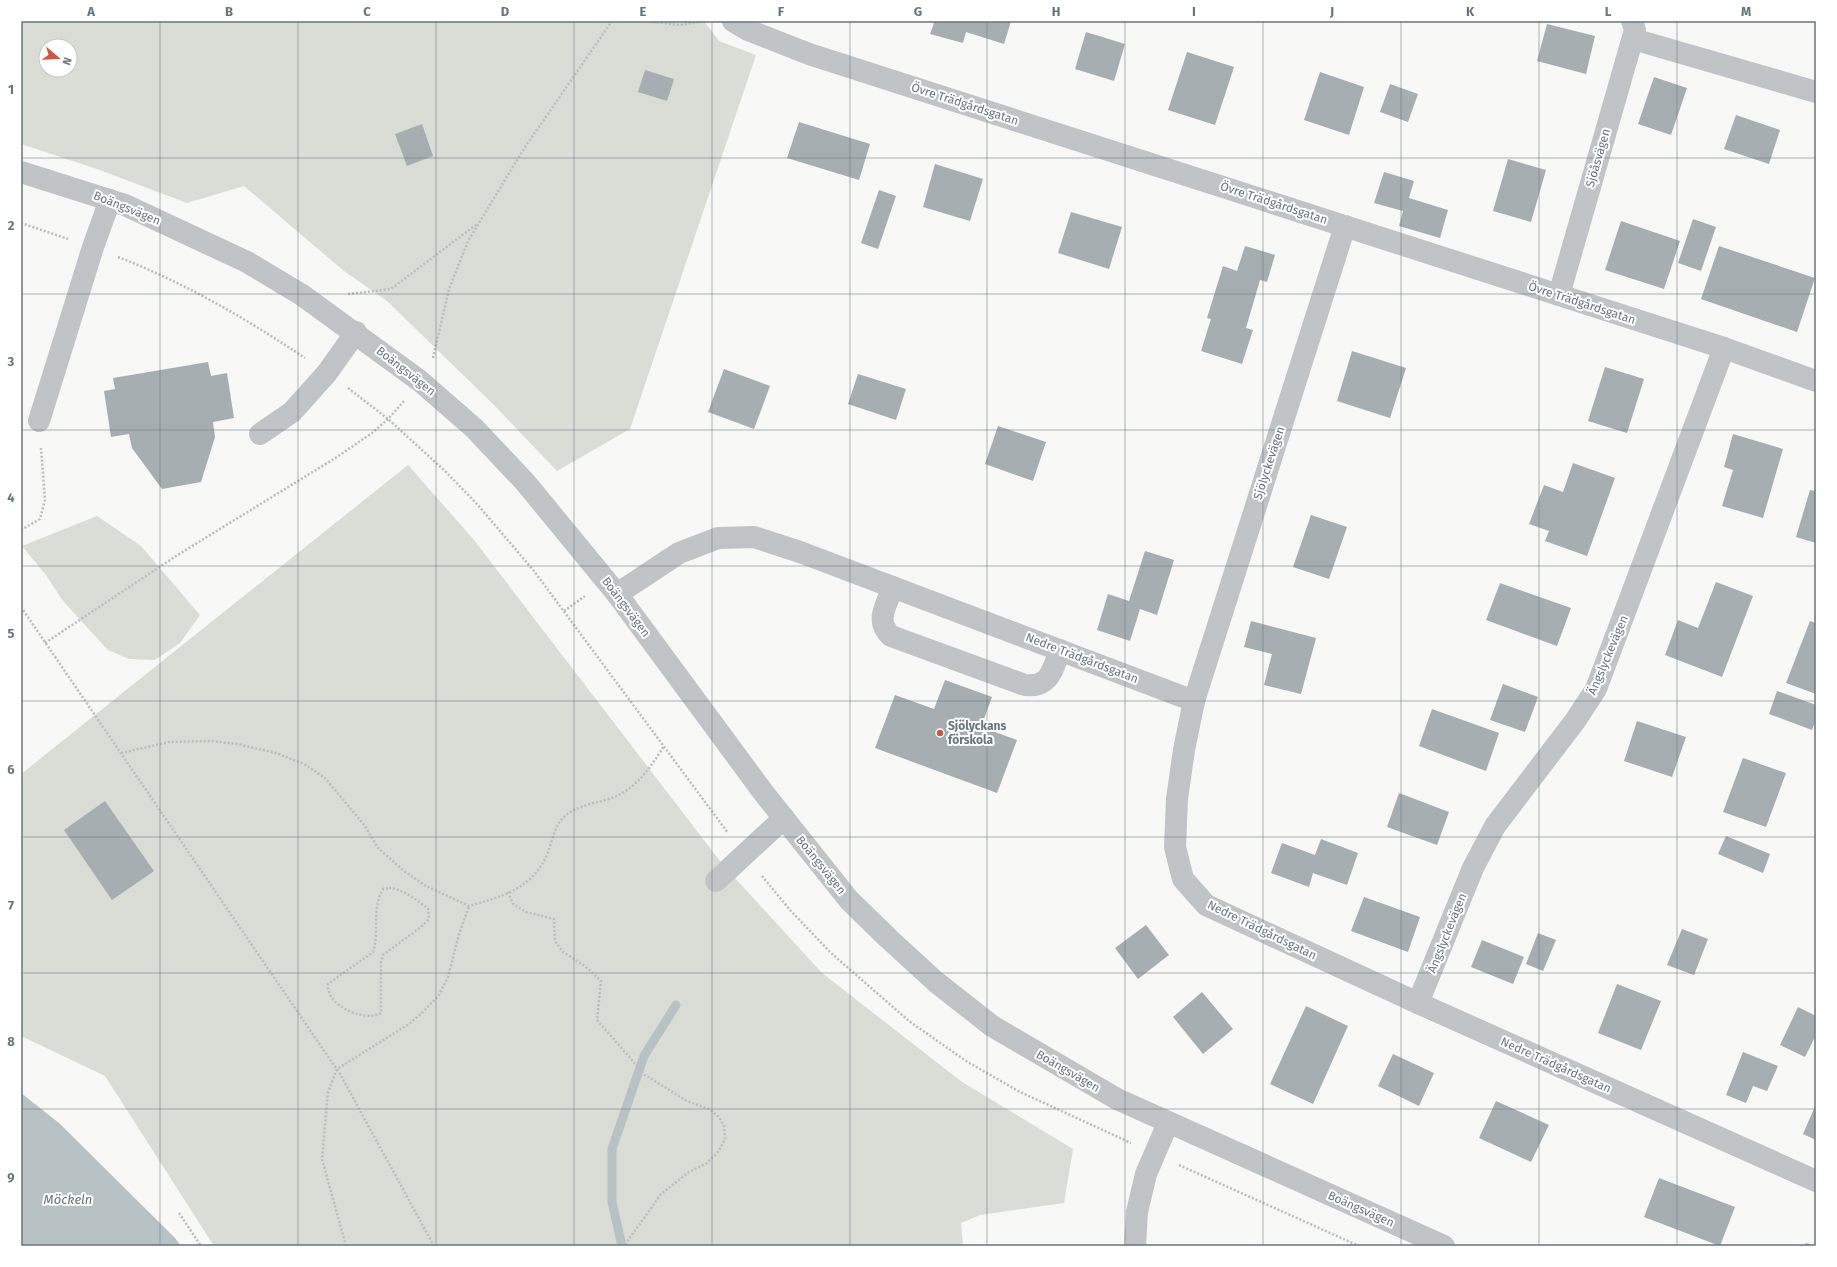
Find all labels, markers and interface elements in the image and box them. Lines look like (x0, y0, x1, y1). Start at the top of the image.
text: A (86, 4, 95, 19)
text: B (225, 4, 233, 19)
text: C (363, 4, 371, 19)
text: D (501, 4, 510, 19)
text: E (640, 4, 647, 19)
text: F (778, 4, 785, 19)
text: G (914, 4, 922, 19)
text: H (1052, 4, 1060, 19)
text: I (1192, 4, 1196, 19)
text: J (1329, 4, 1334, 19)
text: K (1466, 4, 1475, 19)
text: L (1605, 4, 1612, 19)
text: M (1741, 4, 1751, 19)
north arrow (38, 38, 78, 78)
text: N (60, 56, 74, 67)
street label: Övre Trädgårdsgatan (910, 78, 1021, 128)
text: 1 (8, 82, 14, 97)
street label: Sjöåsvägen (1583, 127, 1613, 189)
street label: Övre Trädgårdsgatan (1219, 177, 1330, 227)
street label: Boängsvägen (91, 188, 163, 228)
text: 2 (8, 218, 15, 233)
street label: Övre Trädgårdsgatan (1527, 277, 1638, 327)
street label: Boängsvägen (374, 344, 438, 398)
text: 3 (7, 354, 15, 369)
street label: Sjölyckevägen (1251, 425, 1287, 501)
text: 4 (7, 490, 15, 505)
street label: Boängsvägen (599, 574, 653, 640)
street label: Ängslyckevägen (1584, 613, 1631, 697)
text: 5 (8, 626, 15, 641)
street label: Nedre Trädgårdsgatan (1024, 630, 1140, 686)
place label: Sjölyckans förskola (948, 719, 1007, 747)
marker: Sjölyckans förskola (935, 728, 945, 738)
text: 6 (7, 762, 15, 777)
street label: Boängsvägen (793, 833, 849, 897)
street label: Ängslyckevägen (1424, 891, 1469, 975)
street label: Nedre Trädgårdsgatan (1205, 897, 1319, 963)
text: 7 (8, 898, 14, 913)
text: 8 (7, 1034, 15, 1049)
street label: Nedre Trädgårdsgatan (1499, 1034, 1613, 1096)
street label: Boängsvägen (1034, 1047, 1102, 1095)
text: 9 (7, 1170, 15, 1185)
street label: Boängsvägen (1326, 1188, 1396, 1230)
water label: Möckeln (44, 1192, 92, 1207)

